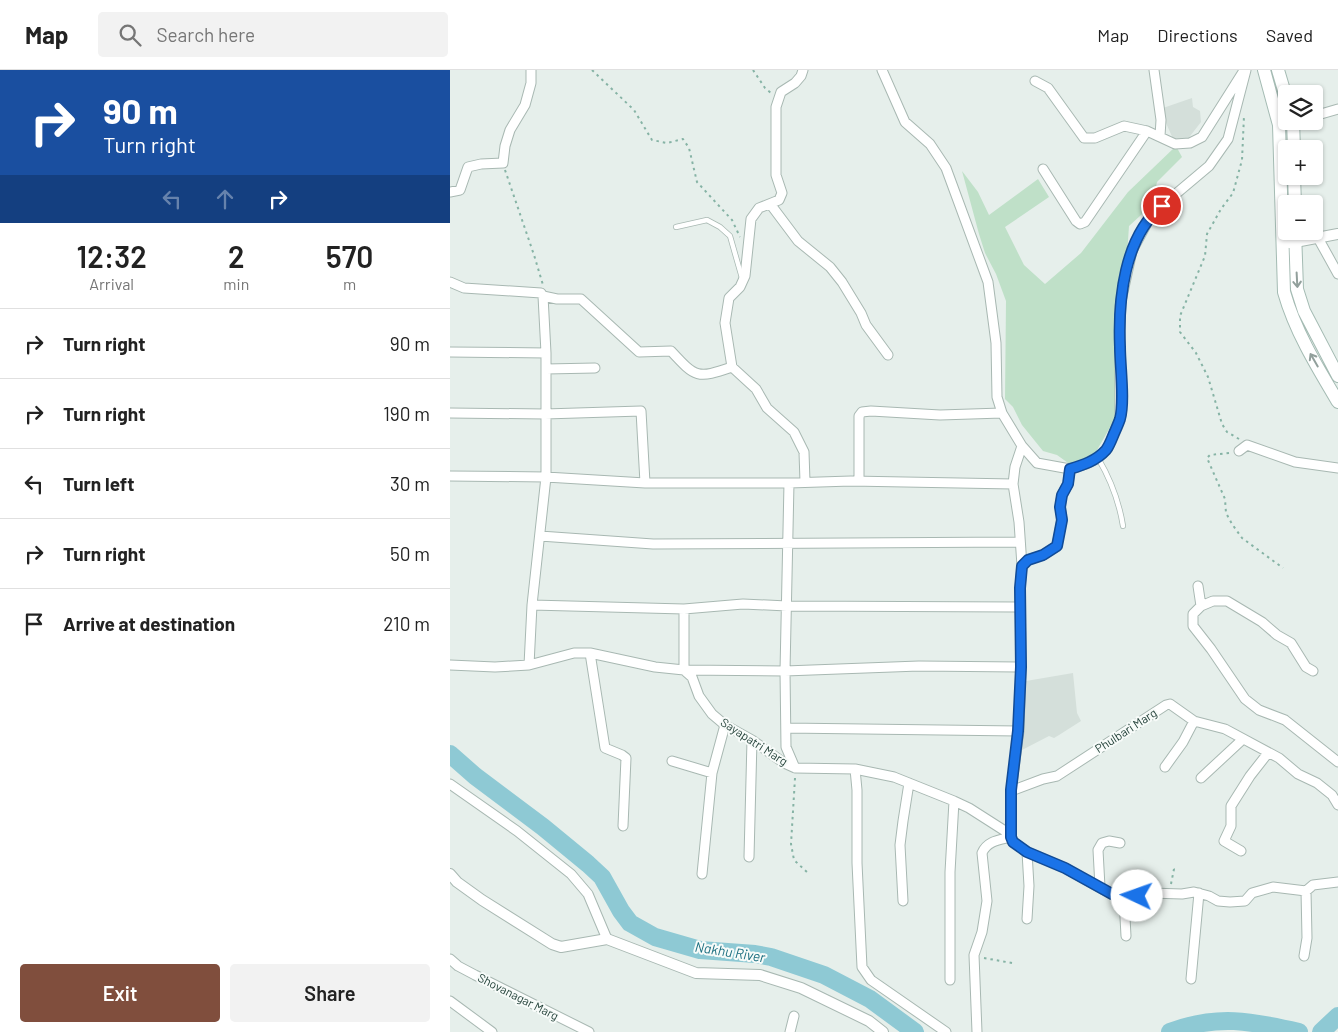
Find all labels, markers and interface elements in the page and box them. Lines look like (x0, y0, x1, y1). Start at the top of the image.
search box (98, 12, 448, 57)
text: Map (25, 20, 68, 49)
icon: search (116, 21, 144, 49)
text: Search here (156, 23, 255, 46)
text: Map (1097, 24, 1129, 46)
text: Directions (1157, 24, 1238, 46)
text: Saved (1266, 24, 1313, 46)
map controls (1278, 85, 1323, 240)
button: layers (1278, 85, 1323, 130)
text: 90 m (103, 89, 178, 131)
icon: right (20, 90, 85, 155)
text: Turn right (103, 131, 196, 157)
button: + (1278, 140, 1323, 185)
icon: left (158, 185, 186, 213)
icon: ahead (211, 185, 239, 213)
icon: right (264, 185, 292, 213)
pin (1141, 185, 1183, 227)
icon: arrive (1148, 192, 1176, 220)
button: − (1278, 195, 1323, 240)
text: 12:32 (77, 238, 147, 274)
text: 2 (228, 238, 245, 274)
text: 570 (326, 238, 373, 274)
one-way arrow (1292, 272, 1302, 288)
text: Arrival (89, 274, 134, 293)
text: min (223, 274, 249, 293)
text: m (343, 274, 356, 293)
icon: right (20, 330, 48, 358)
text: Turn right (63, 332, 145, 355)
text: 90 m (390, 332, 430, 355)
one-way arrow (1308, 353, 1318, 367)
icon: right (20, 400, 48, 428)
text: Turn right (63, 402, 145, 425)
text: 190 m (383, 402, 430, 425)
icon: left (20, 470, 48, 498)
text: Turn left (63, 472, 134, 495)
text: 30 m (390, 472, 430, 495)
icon: right (20, 540, 48, 568)
text: Turn right (63, 542, 145, 565)
text: 50 m (390, 542, 430, 565)
icon: arrive (20, 610, 48, 638)
text: Arrive at destination (63, 612, 235, 635)
text: 210 m (383, 612, 430, 635)
street label: Phulbari Marg (1092, 705, 1159, 755)
street label: Sayapatri Marg (719, 714, 791, 768)
position arrow (1110, 869, 1162, 921)
water label: Nakhu River (694, 938, 767, 966)
button: Exit (20, 964, 220, 1022)
button: Share (230, 964, 430, 1022)
street label: Shovanagar Marg (476, 970, 561, 1022)

